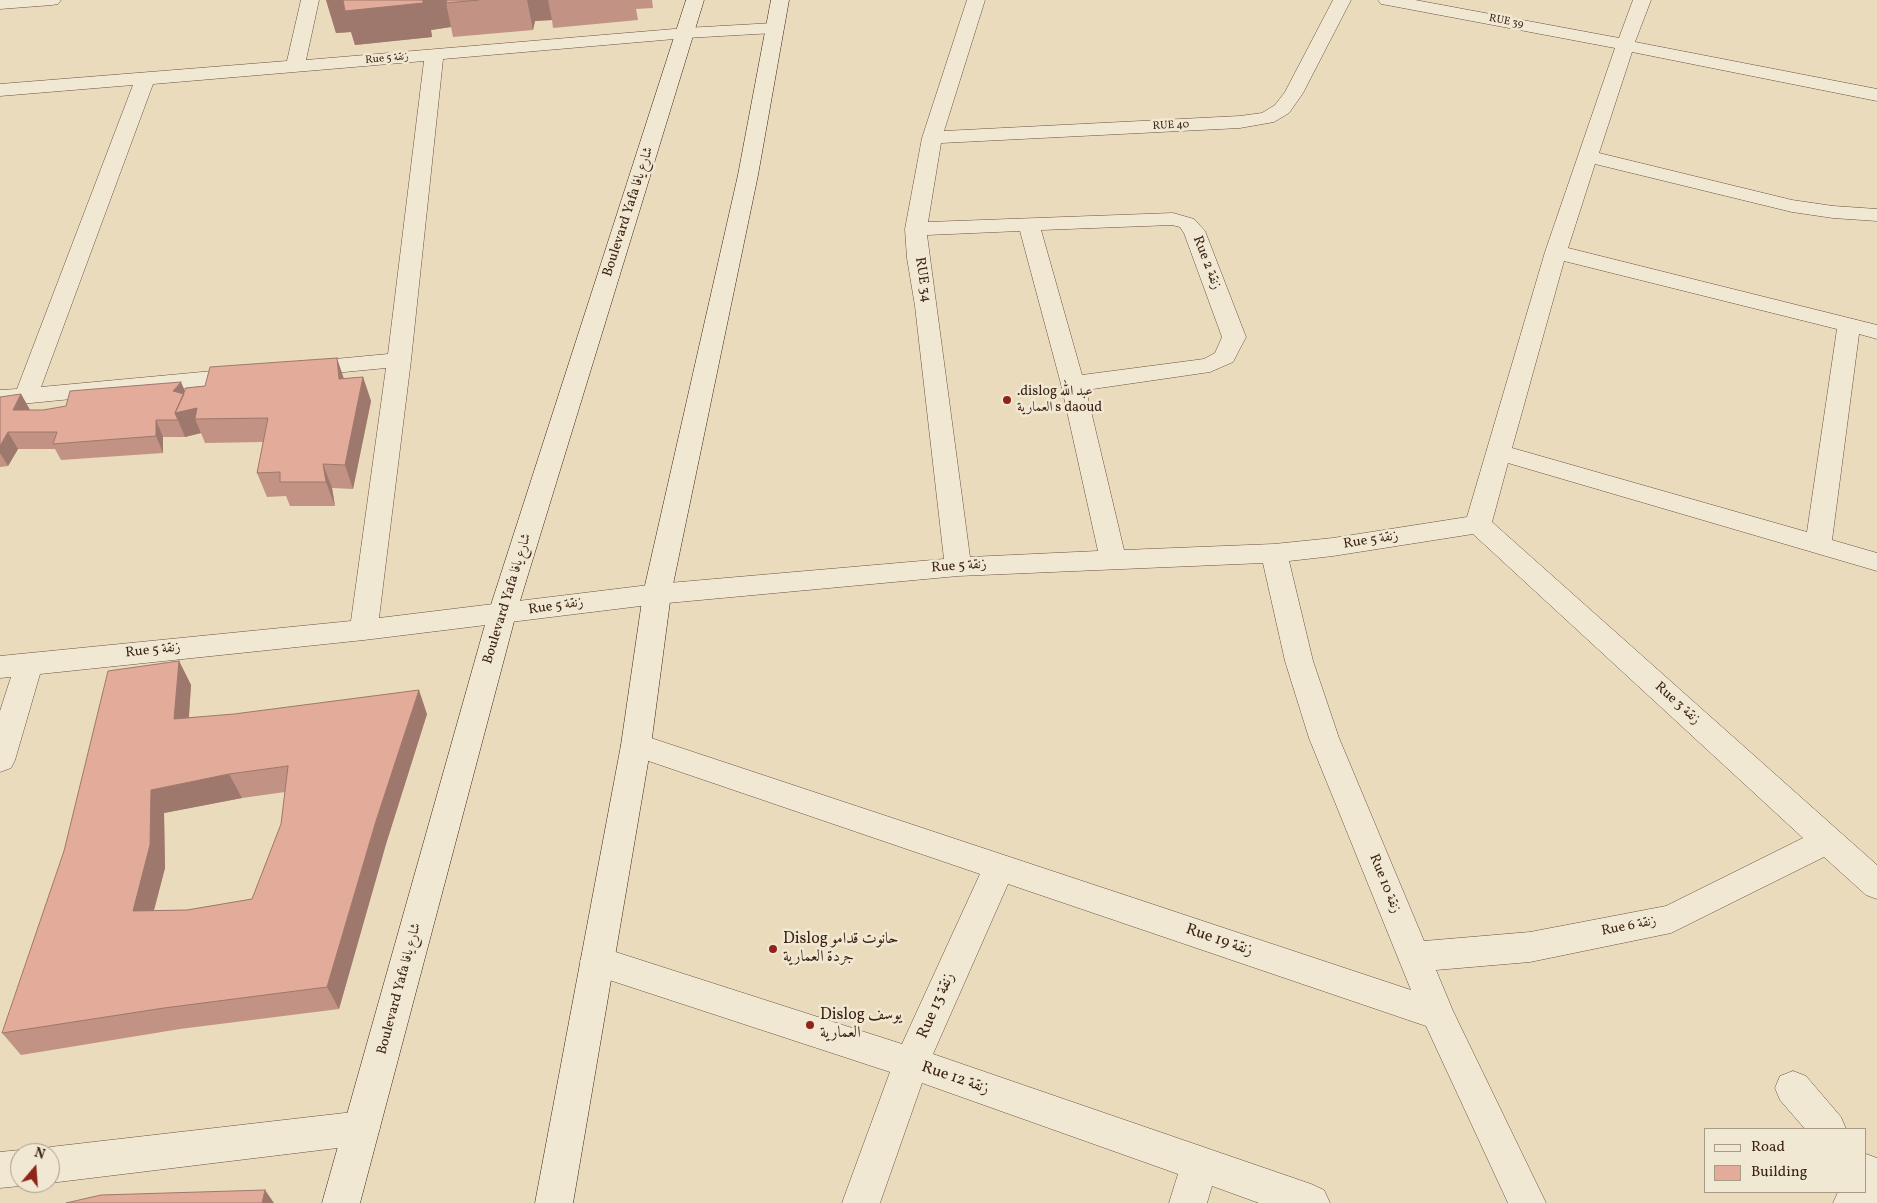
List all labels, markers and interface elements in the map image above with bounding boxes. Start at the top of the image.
street label: RUE 39 [1488,12,1524,32]
street label: Rue 5 زنقة [365,51,409,67]
street label: RUE 40 [1152,118,1190,134]
street label: Boulevard Yafa شارع يافا [600,145,658,279]
street label: Rue 2 زنقة [1188,234,1224,292]
street label: RUE 34 [910,256,934,304]
place label: .dislog عبد الله العمارية s daoud [1017,384,1102,417]
marker: .dislog عبد الله العمارية s daoud [1001,394,1013,406]
street label: Rue 5 زنقة [1342,528,1400,554]
street label: Boulevard Yafa شارع يافا [480,532,536,666]
street label: Rue 5 زنقة [931,557,987,577]
street label: Rue 5 زنقة [527,595,585,619]
street label: Rue 5 زنقة [125,640,181,662]
street label: Rue 3 زنقة [1651,679,1703,729]
street label: Rue 10 زنقة [1365,852,1403,916]
street label: Rue 6 زنقة [1600,913,1658,941]
street label: Boulevard Yafa شارع يافا [374,921,426,1057]
street label: Rue 19 زنقة [1183,921,1255,961]
place label: Dislog حانوت قدامو جردة العمارية [783,930,898,968]
marker: Dislog حانوت قدامو جردة العمارية [767,943,779,955]
street label: Rue 13 زنقة [914,970,960,1042]
place label: Dislog يوسف العمارية [820,1006,902,1044]
marker: Dislog يوسف العمارية [804,1019,816,1031]
street label: Rue 12 زنقة [919,1058,991,1100]
legend [1704,1128,1867,1193]
text: Road [1751,1137,1785,1158]
north arrow [10,1143,60,1193]
text: N [32,1144,47,1165]
text: Building [1751,1162,1807,1183]

